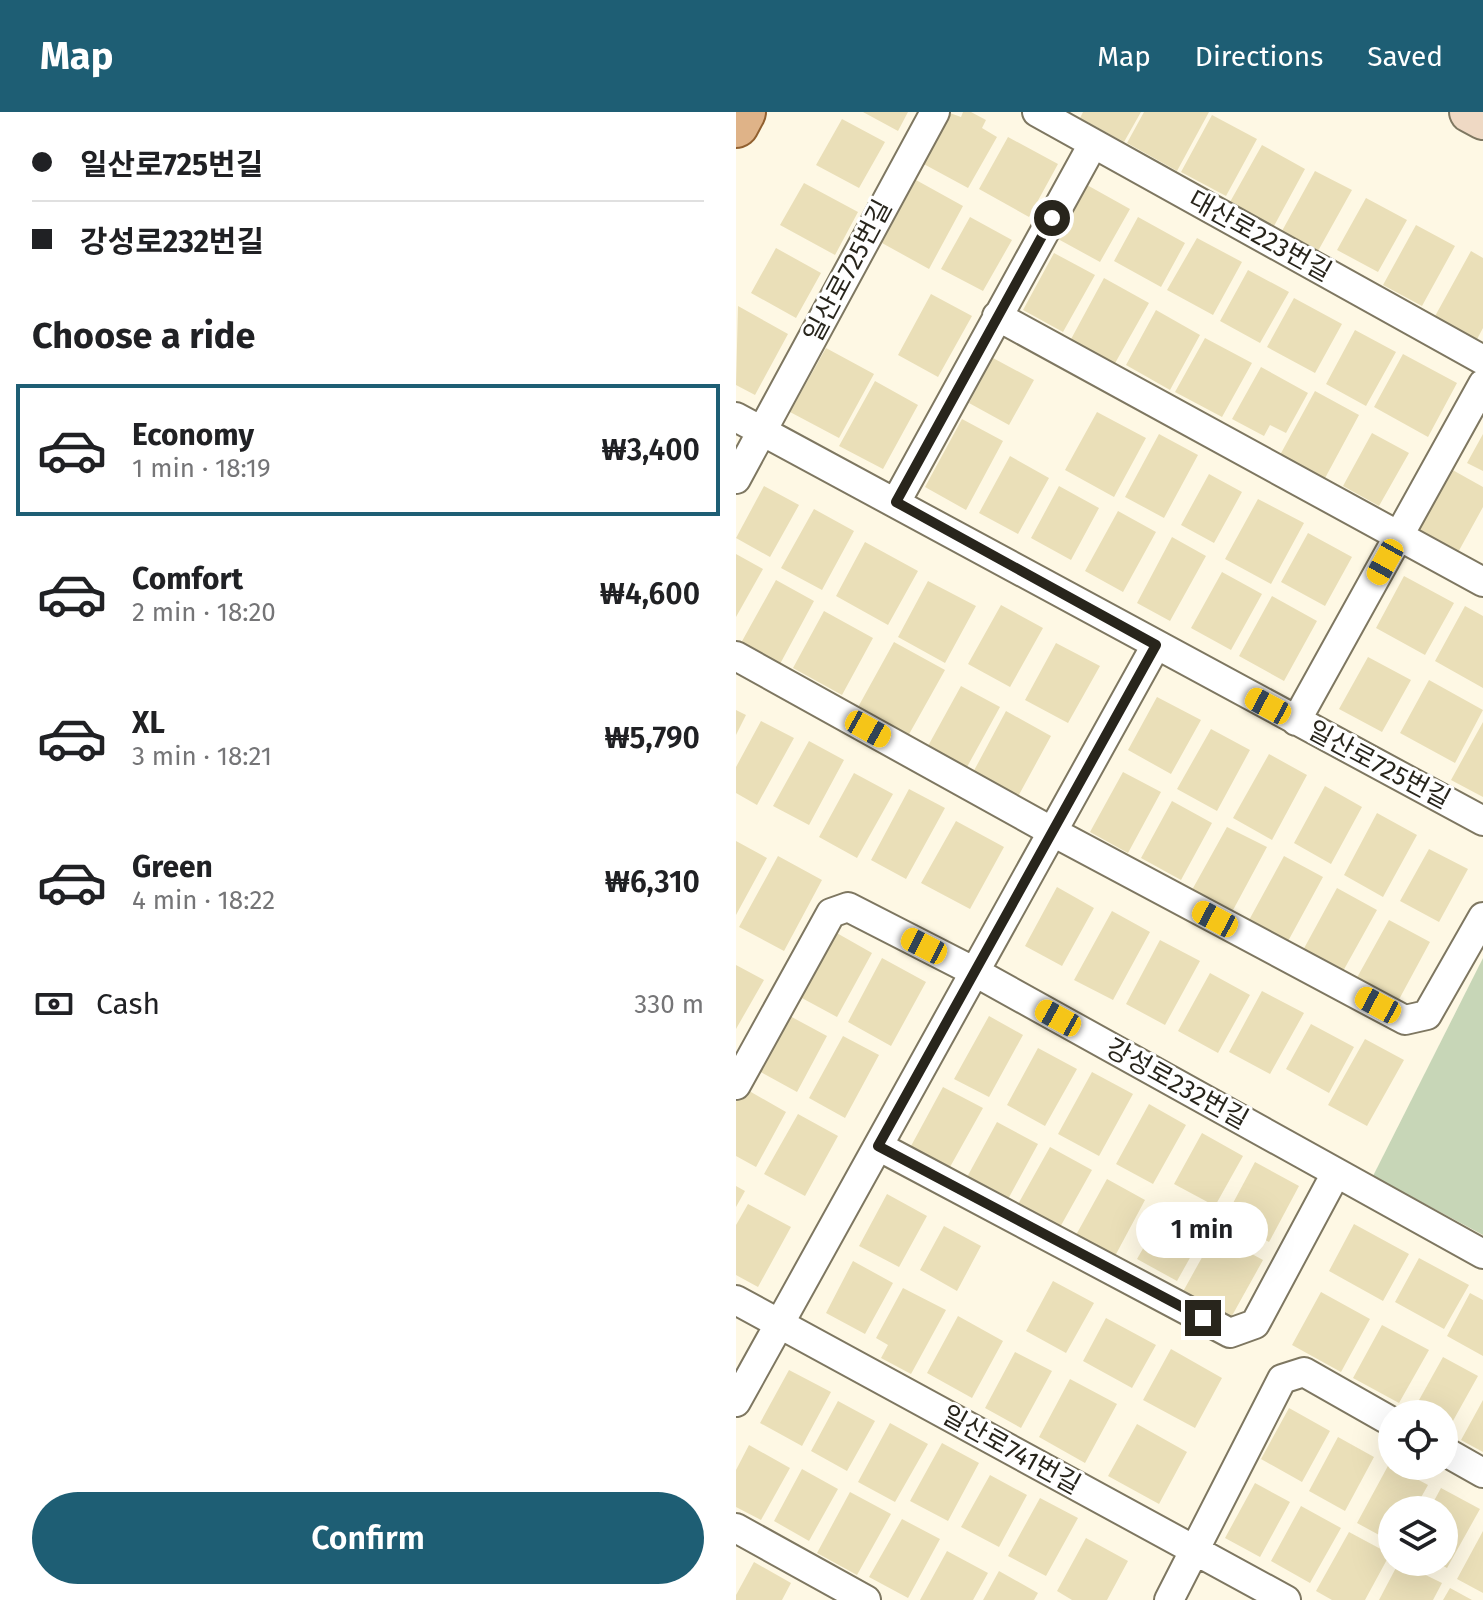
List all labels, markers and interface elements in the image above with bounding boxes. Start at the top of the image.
text: Map [40,33,113,79]
text: Map [1097,40,1151,73]
text: Directions [1195,40,1323,73]
text: Saved [1367,40,1443,73]
text: 일산로725번길 [80,147,263,183]
street label: 대산로223번길 [1183,184,1337,288]
street label: 일산로725번길 [798,195,898,347]
route start [1034,200,1070,236]
text: 강성로232번길 [80,224,264,260]
text: Choose a ride [32,314,255,358]
icon: car [36,414,108,486]
text: Economy [132,417,254,453]
text: ₩3,400 [602,432,700,468]
text: 1 min · 18:19 [132,453,271,484]
car [1363,535,1407,589]
icon: car [36,558,108,630]
text: Comfort [132,561,243,597]
text: ₩4,600 [600,576,700,612]
text: 2 min · 18:20 [132,597,276,628]
car [1241,684,1295,728]
icon: car [36,702,108,774]
text: XL [132,705,165,741]
car [841,707,895,751]
street label: 일산로725번길 [1303,715,1455,815]
text: ₩5,790 [605,720,700,756]
text: 3 min · 18:21 [132,741,272,772]
icon: car [36,846,108,918]
text: Green [132,849,213,885]
text: ₩6,310 [605,864,700,900]
text: 4 min · 18:22 [132,885,275,916]
car [1188,897,1242,941]
car [897,924,951,968]
icon: cash [32,982,76,1026]
car [1351,983,1405,1027]
text: Cash [96,986,160,1022]
text: 330 m [634,989,704,1020]
car [1031,996,1085,1040]
street label: 강성로232번길 [1100,1032,1254,1136]
callout: 1 min [1137,1202,1269,1258]
text: 1 min [1171,1214,1233,1245]
route end [1185,1300,1221,1336]
street label: 일산로741번길 [936,1399,1086,1501]
map controls [1378,1400,1458,1576]
button: locate [1378,1400,1458,1480]
button: Confirm [32,1492,704,1584]
button: layers [1378,1496,1458,1576]

